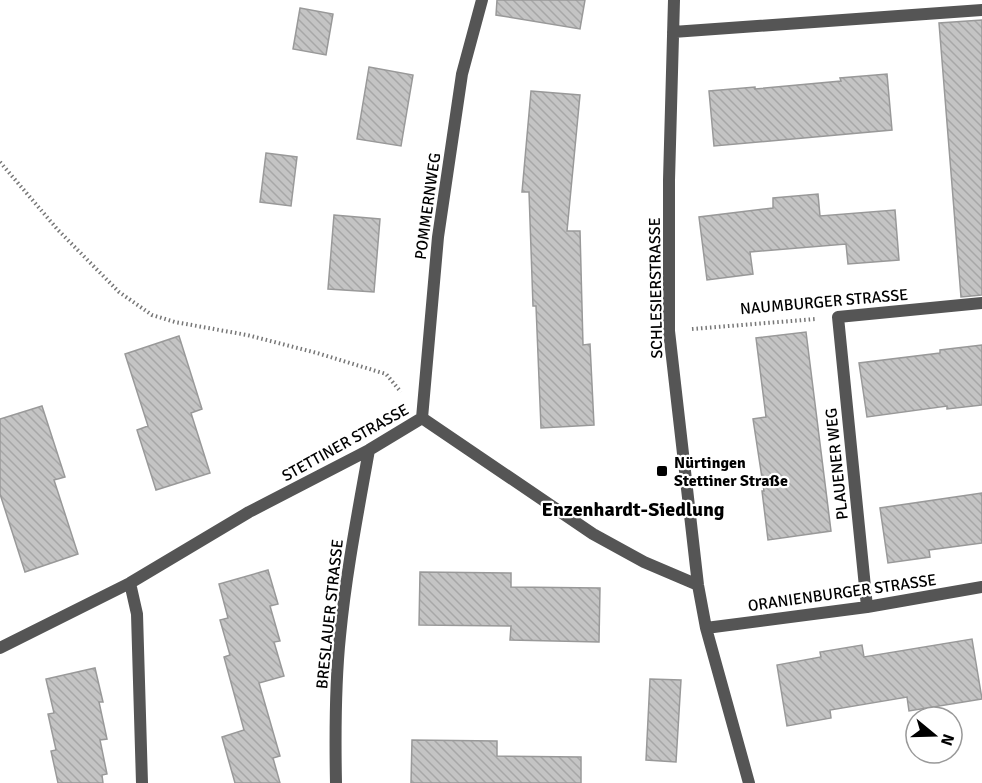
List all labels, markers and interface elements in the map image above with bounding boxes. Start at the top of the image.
street label: POMMERNWEG [411,151,445,261]
street label: SCHLESIERSTRASSE [645,217,667,359]
street label: NAUMBURGER STRASSE [739,285,909,319]
street label: STETTINER STRASSE [279,400,412,486]
street label: PLAUENER WEG [821,407,853,521]
place label: Nürtingen Stettiner Straße [674,453,788,491]
marker: Nürtingen Stettiner Straße [655,464,669,478]
district label: Enzenhardt-Siedlung [541,497,725,522]
street label: BRESLAUER STRASSE [312,538,348,690]
street label: ORANIENBURGER STRASSE [747,570,938,616]
north arrow [904,705,964,765]
text: N [936,731,959,748]

